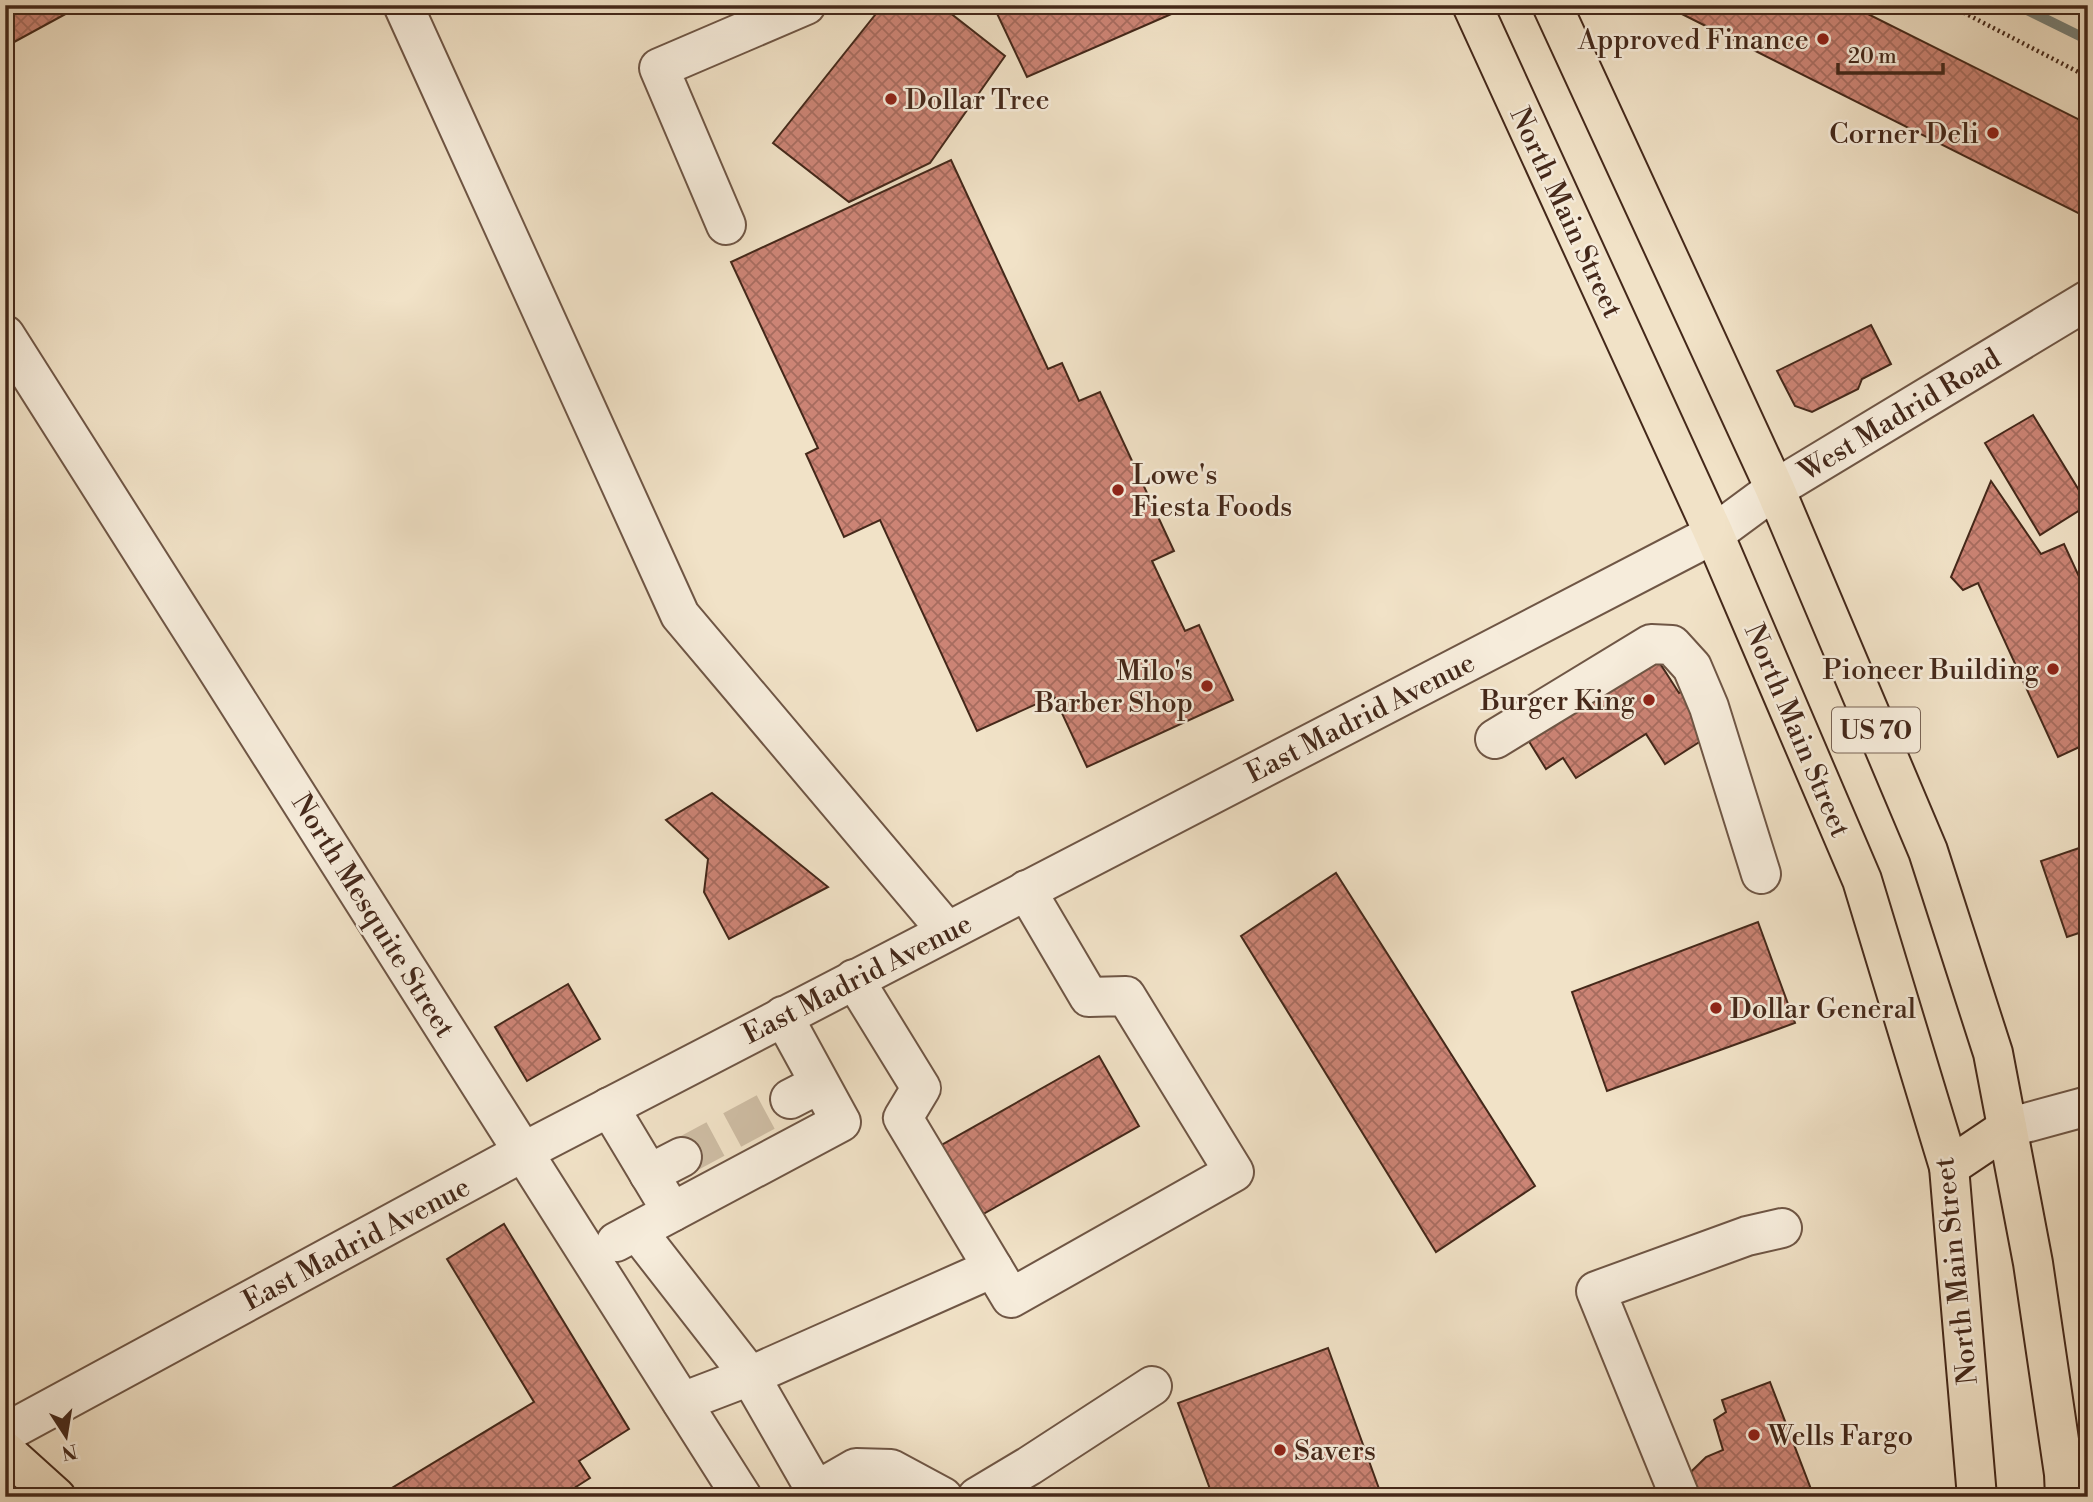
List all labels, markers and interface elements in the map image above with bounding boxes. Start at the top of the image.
place label: Approved Finance [1577,23,1809,58]
marker: Approved Finance [1815,31,1831,47]
scale bar [1838,32,1942,76]
text: 20 m [1848,44,1897,70]
place label: Dollar Tree [905,83,1050,118]
marker: Dollar Tree [883,91,899,107]
street label: North Main Street [1501,102,1630,324]
place label: Corner Deli [1829,117,1979,152]
marker: Corner Deli [1985,125,2001,141]
street label: West Madrid Road [1792,341,2007,490]
place label: Lowe's Fiesta Foods [1132,458,1292,525]
marker: Lowe's Fiesta Foods [1110,482,1126,498]
street label: North Main Street [1736,619,1857,843]
street label: East Madrid Avenue [1240,645,1481,791]
place label: Pioneer Building [1823,653,2039,688]
place label: Milo's Barber Shop [1034,654,1193,721]
marker: Pioneer Building [2045,661,2061,677]
marker: Milo's Barber Shop [1199,678,1215,694]
place label: Burger King [1479,684,1635,719]
marker: Burger King [1641,692,1657,708]
road number: US 70 [1832,708,1920,752]
street label: North Mesquite Street [283,787,462,1044]
street label: East Madrid Avenue [737,906,978,1052]
place label: Dollar General [1730,992,1916,1027]
marker: Dollar General [1708,1000,1724,1016]
street label: North Main Street [1927,1155,1986,1386]
street label: East Madrid Avenue [237,1170,476,1319]
north arrow [32,1400,102,1470]
place label: Wells Fargo [1767,1419,1913,1454]
marker: Wells Fargo [1746,1427,1762,1443]
place label: Savers [1294,1434,1376,1469]
text: N [59,1438,79,1465]
marker: Savers [1272,1442,1288,1458]

